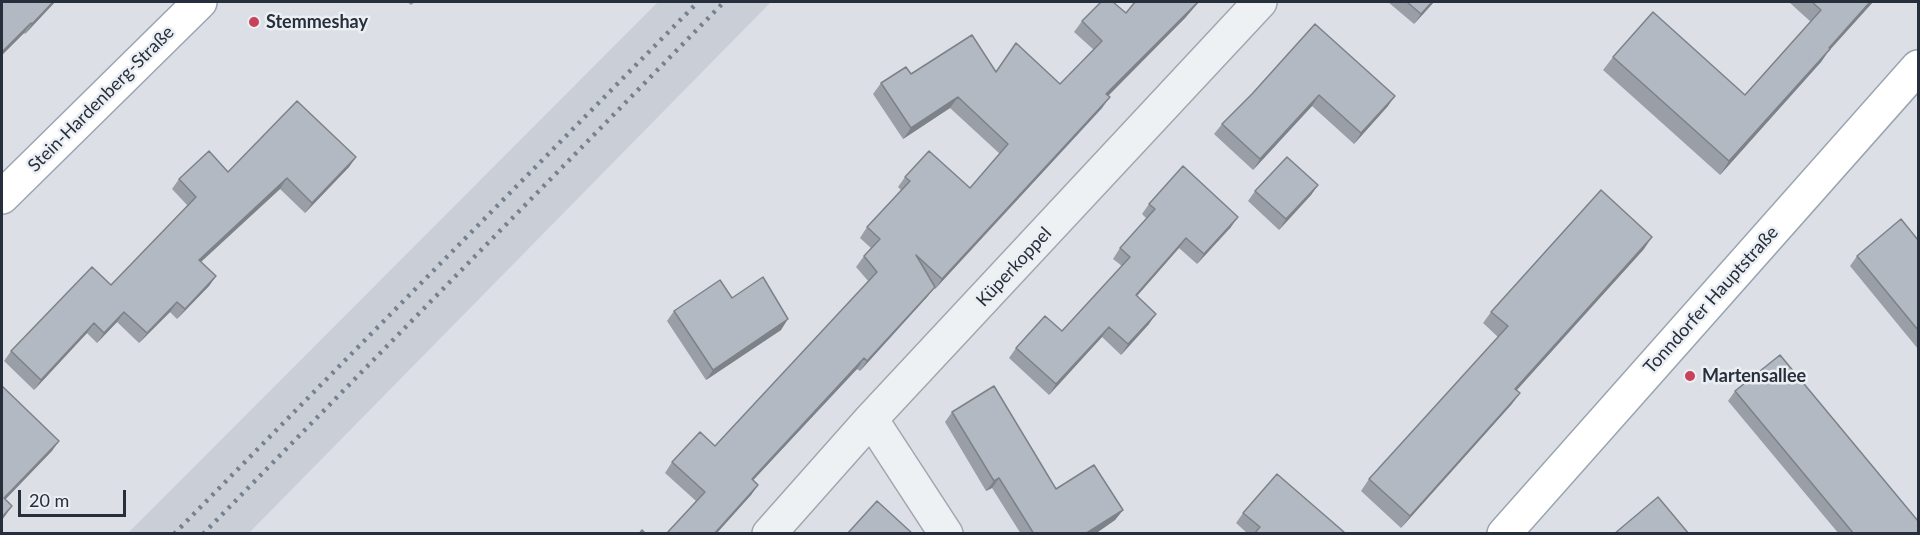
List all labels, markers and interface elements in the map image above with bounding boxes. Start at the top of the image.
place label: Stemmeshay [266,11,368,33]
marker: Stemmeshay [247,15,261,29]
street label: Stein-Hardenberg-Straße [23,21,179,177]
street label: Tonndorfer Hauptstraße [1639,222,1783,378]
street label: Küperkoppel [972,223,1056,311]
place label: Martensallee [1702,365,1806,387]
marker: Martensallee [1683,369,1697,383]
scale bar [21,478,129,516]
text: 20 m [29,489,69,511]

